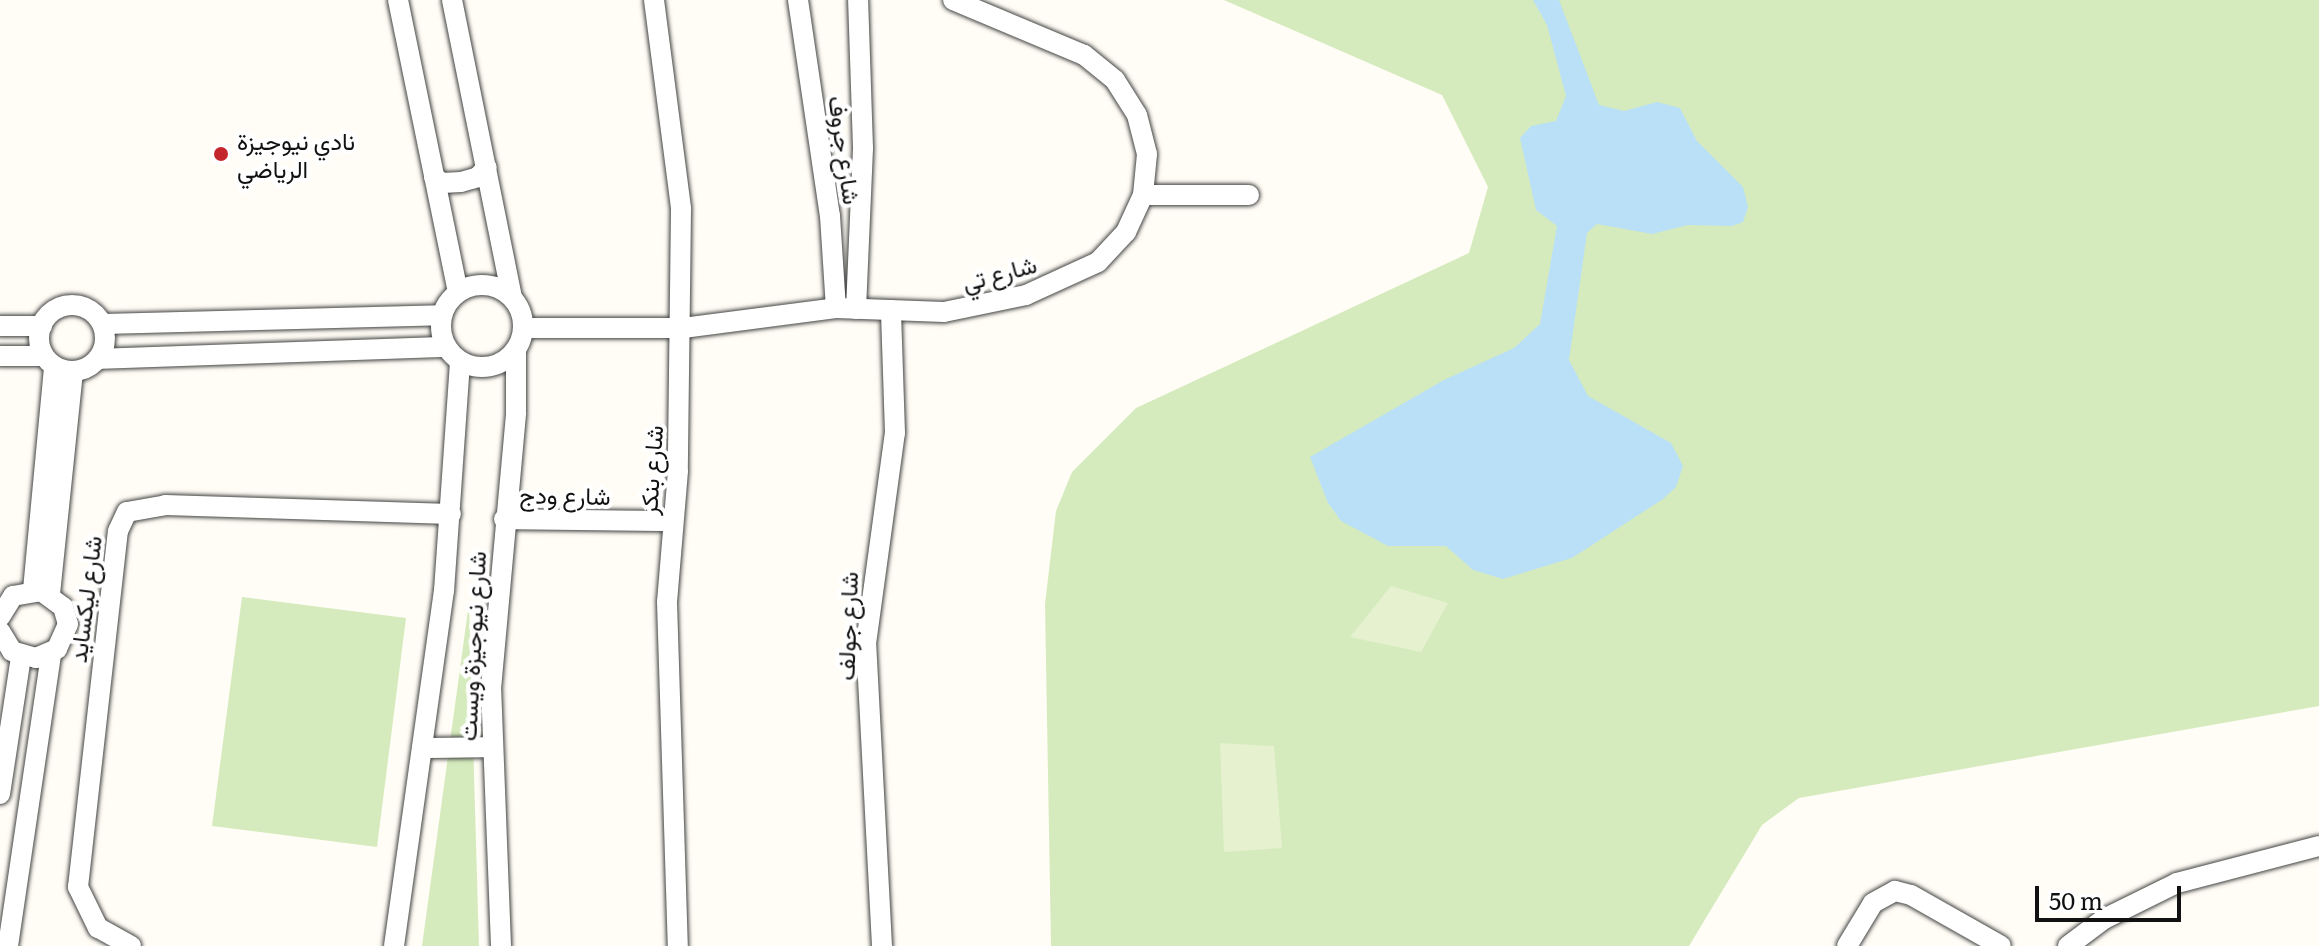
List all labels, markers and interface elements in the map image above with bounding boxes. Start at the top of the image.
street label: شارع جروف [824,94,868,206]
place label: نادي نيوجيزة الرياضي [237,126,355,182]
marker: نادي نيوجيزة الرياضي [212,145,230,163]
street label: شارع تي [959,248,1039,296]
street label: شارع بنكر [633,424,667,516]
street label: شارع ودج [519,479,611,509]
street label: شارع ليكسايد [62,534,106,664]
street label: شارع نيوجيزة ويست [452,550,490,742]
street label: شارع جولف [830,571,862,681]
scale bar [2039,870,2185,920]
text: 50 m [2049,882,2103,917]

